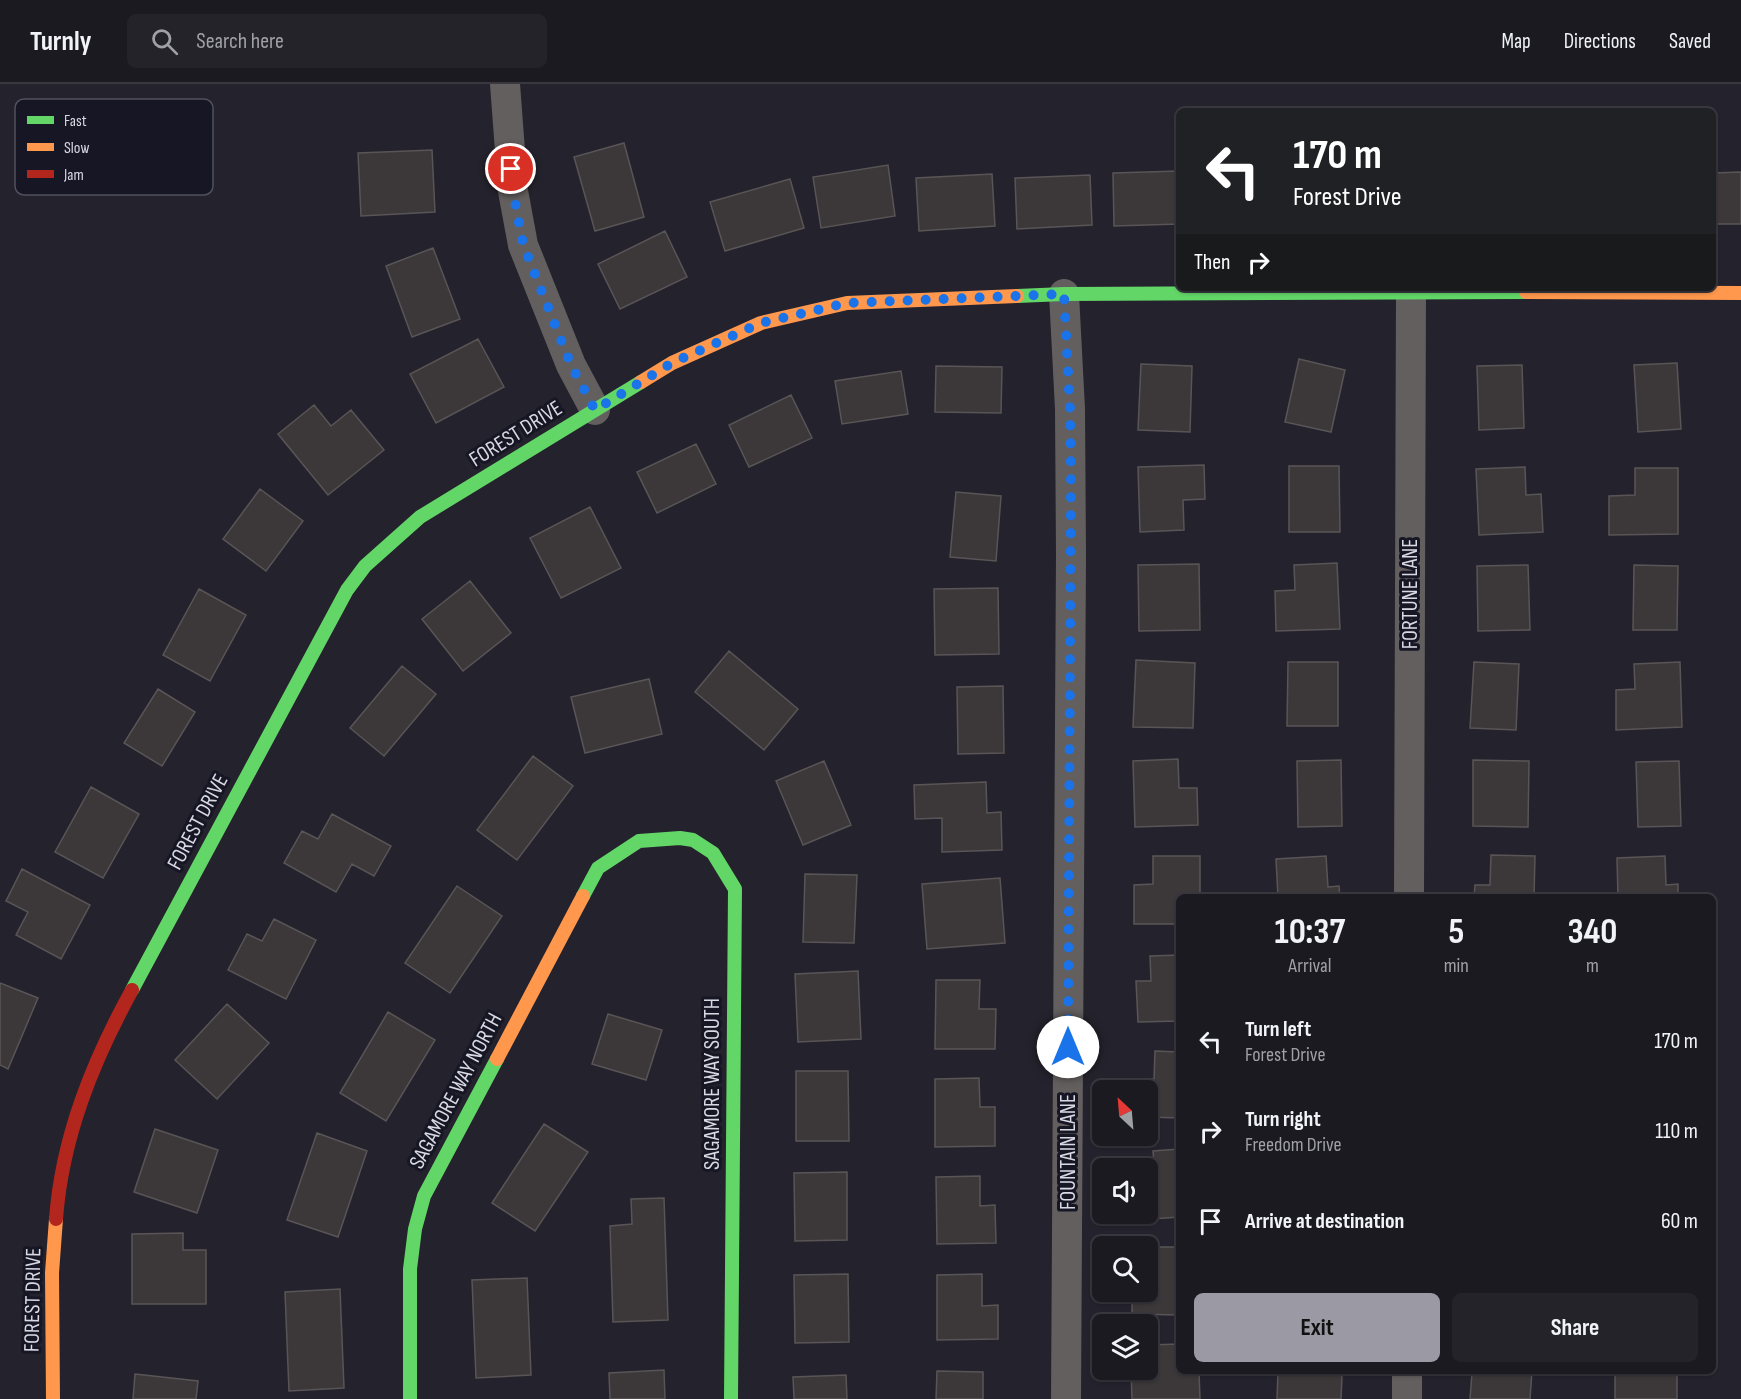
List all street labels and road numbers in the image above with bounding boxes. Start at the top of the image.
street label: FOREST DRIVE [465,395,567,473]
street label: FORTUNE LANE [1397,539,1424,649]
street label: FOREST DRIVE [162,770,234,874]
street label: SAGAMORE WAY SOUTH [699,998,726,1170]
street label: SAGAMORE WAY NORTH [404,1008,508,1174]
street label: FOUNTAIN LANE [1055,1094,1082,1210]
street label: FOREST DRIVE [19,1248,47,1352]

